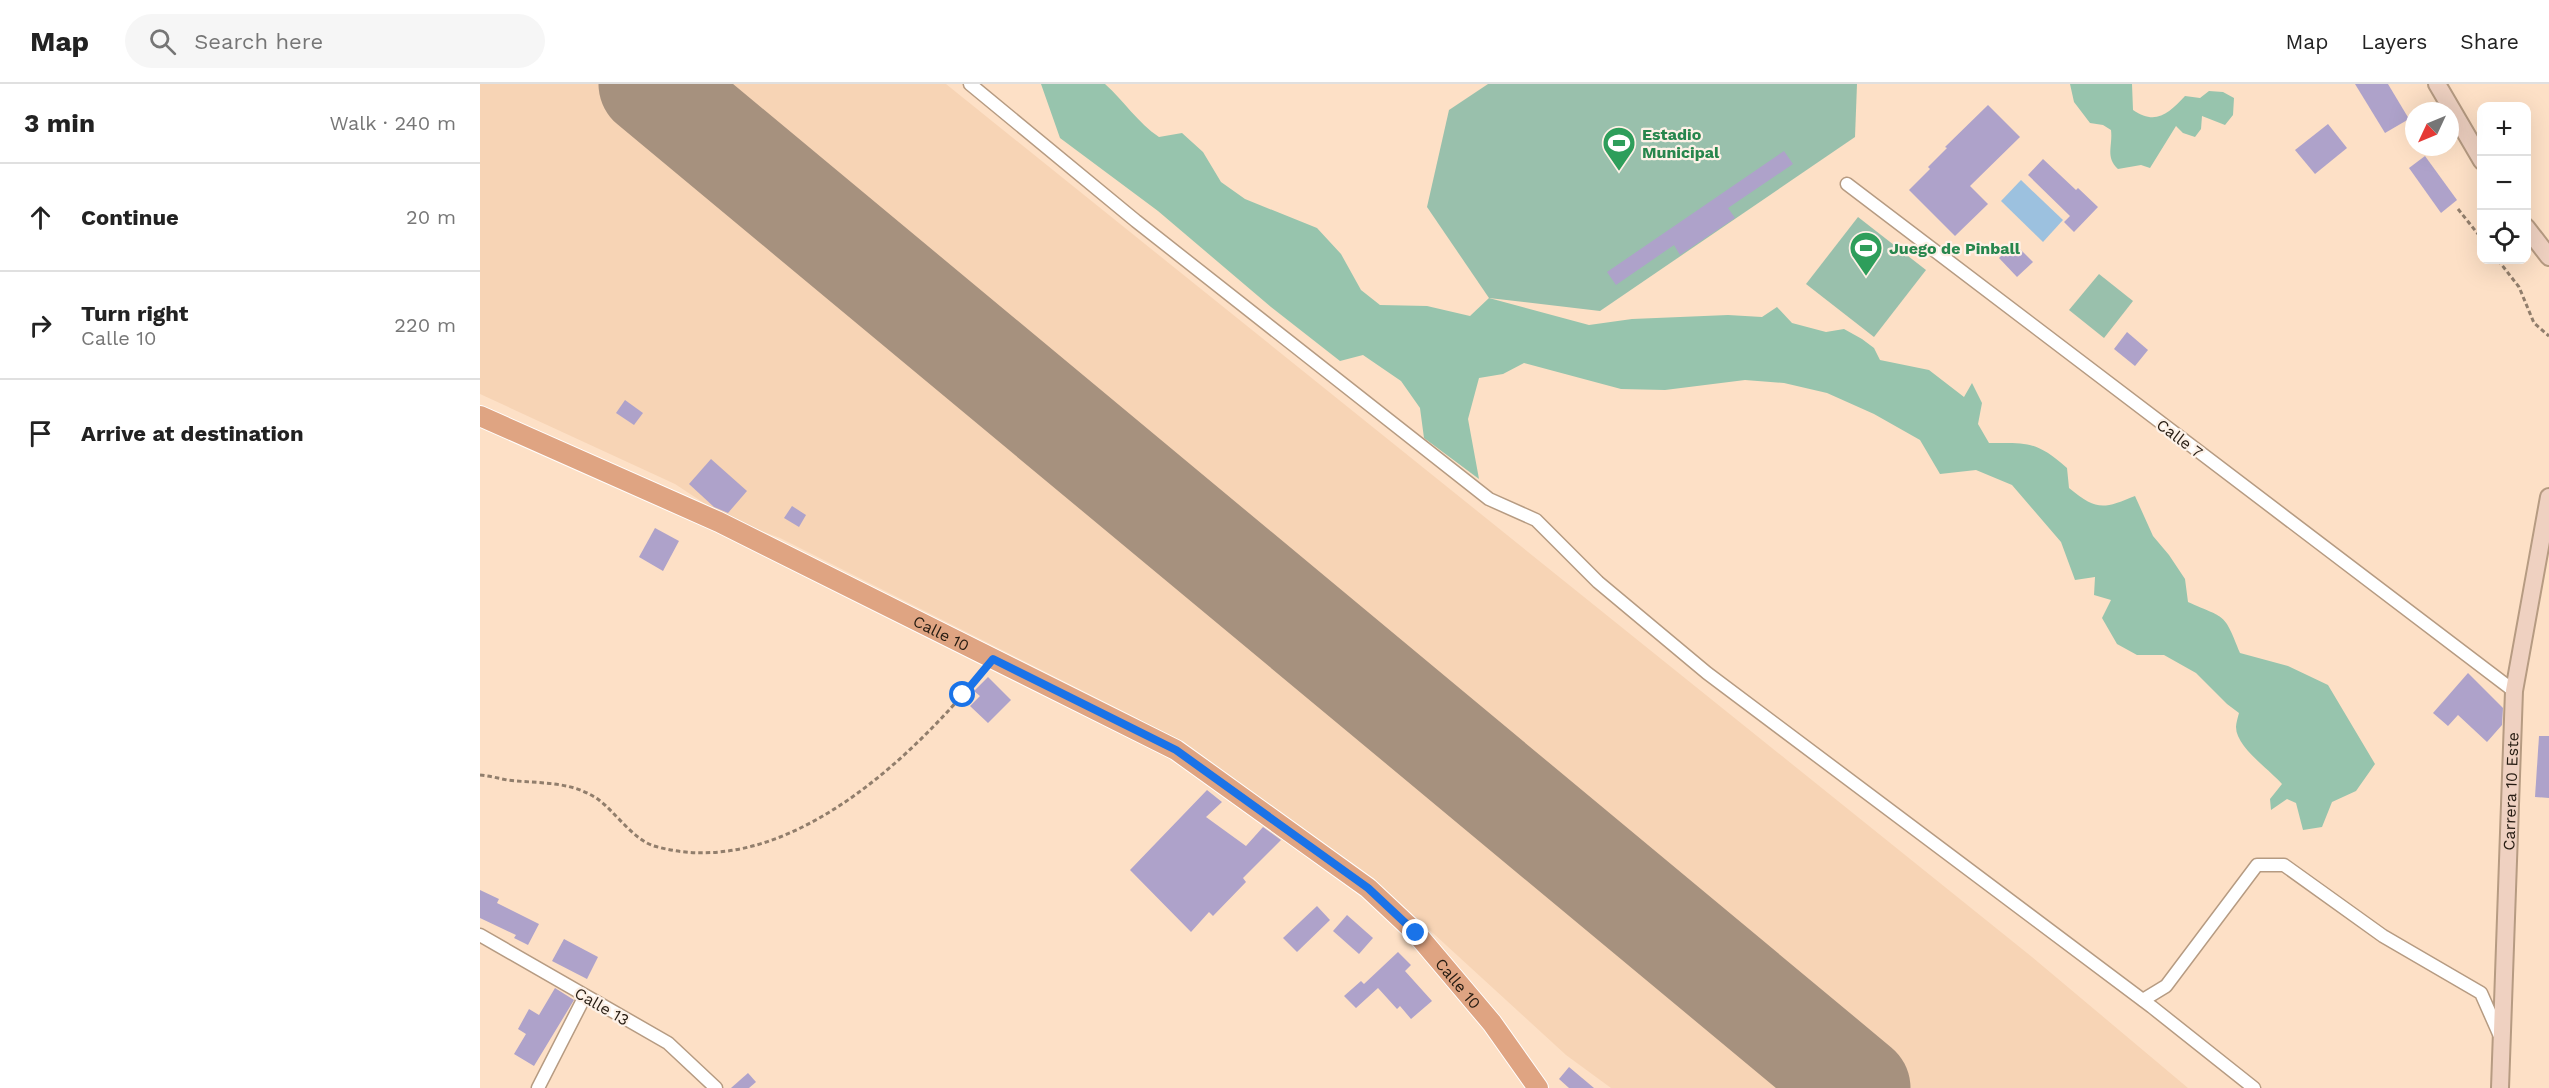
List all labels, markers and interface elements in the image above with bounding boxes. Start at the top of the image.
search box [125,14,545,68]
text: Map [30,25,89,58]
icon: search [146,25,179,58]
text: Search here [194,29,323,54]
text: Map [2285,29,2328,54]
text: Layers [2361,29,2427,54]
text: Share [2460,29,2519,54]
north arrow [2405,102,2459,156]
map controls [2477,102,2531,264]
button: + [2477,102,2531,156]
text: 3 min [24,108,95,138]
text: Walk · 240 m [329,111,456,135]
sports icon: Estadio Municipal [1601,125,1637,172]
place label: Estadio Municipal [1642,125,1720,162]
button: − [2477,156,2531,210]
icon: ahead [24,201,57,234]
text: Continue [81,205,179,230]
text: 20 m [406,205,456,229]
button: locate [2477,210,2531,264]
sports icon: Juego de Pinball [1848,230,1884,277]
place label: Juego de Pinball [1889,239,2021,258]
text: Turn right [81,301,188,326]
icon: right [24,309,57,342]
text: 220 m [394,313,456,337]
text: Calle 10 [81,326,156,350]
street label: Calle 7 [2153,415,2207,462]
icon: arrive [24,417,57,450]
text: Arrive at destination [81,421,304,446]
street label: Calle 10 [910,611,972,655]
route start [949,681,975,707]
street label: Carrera 10 Este [2499,732,2523,851]
route end [1402,919,1428,945]
street label: Calle 10 [1431,954,1485,1013]
street label: Calle 13 [571,983,632,1030]

